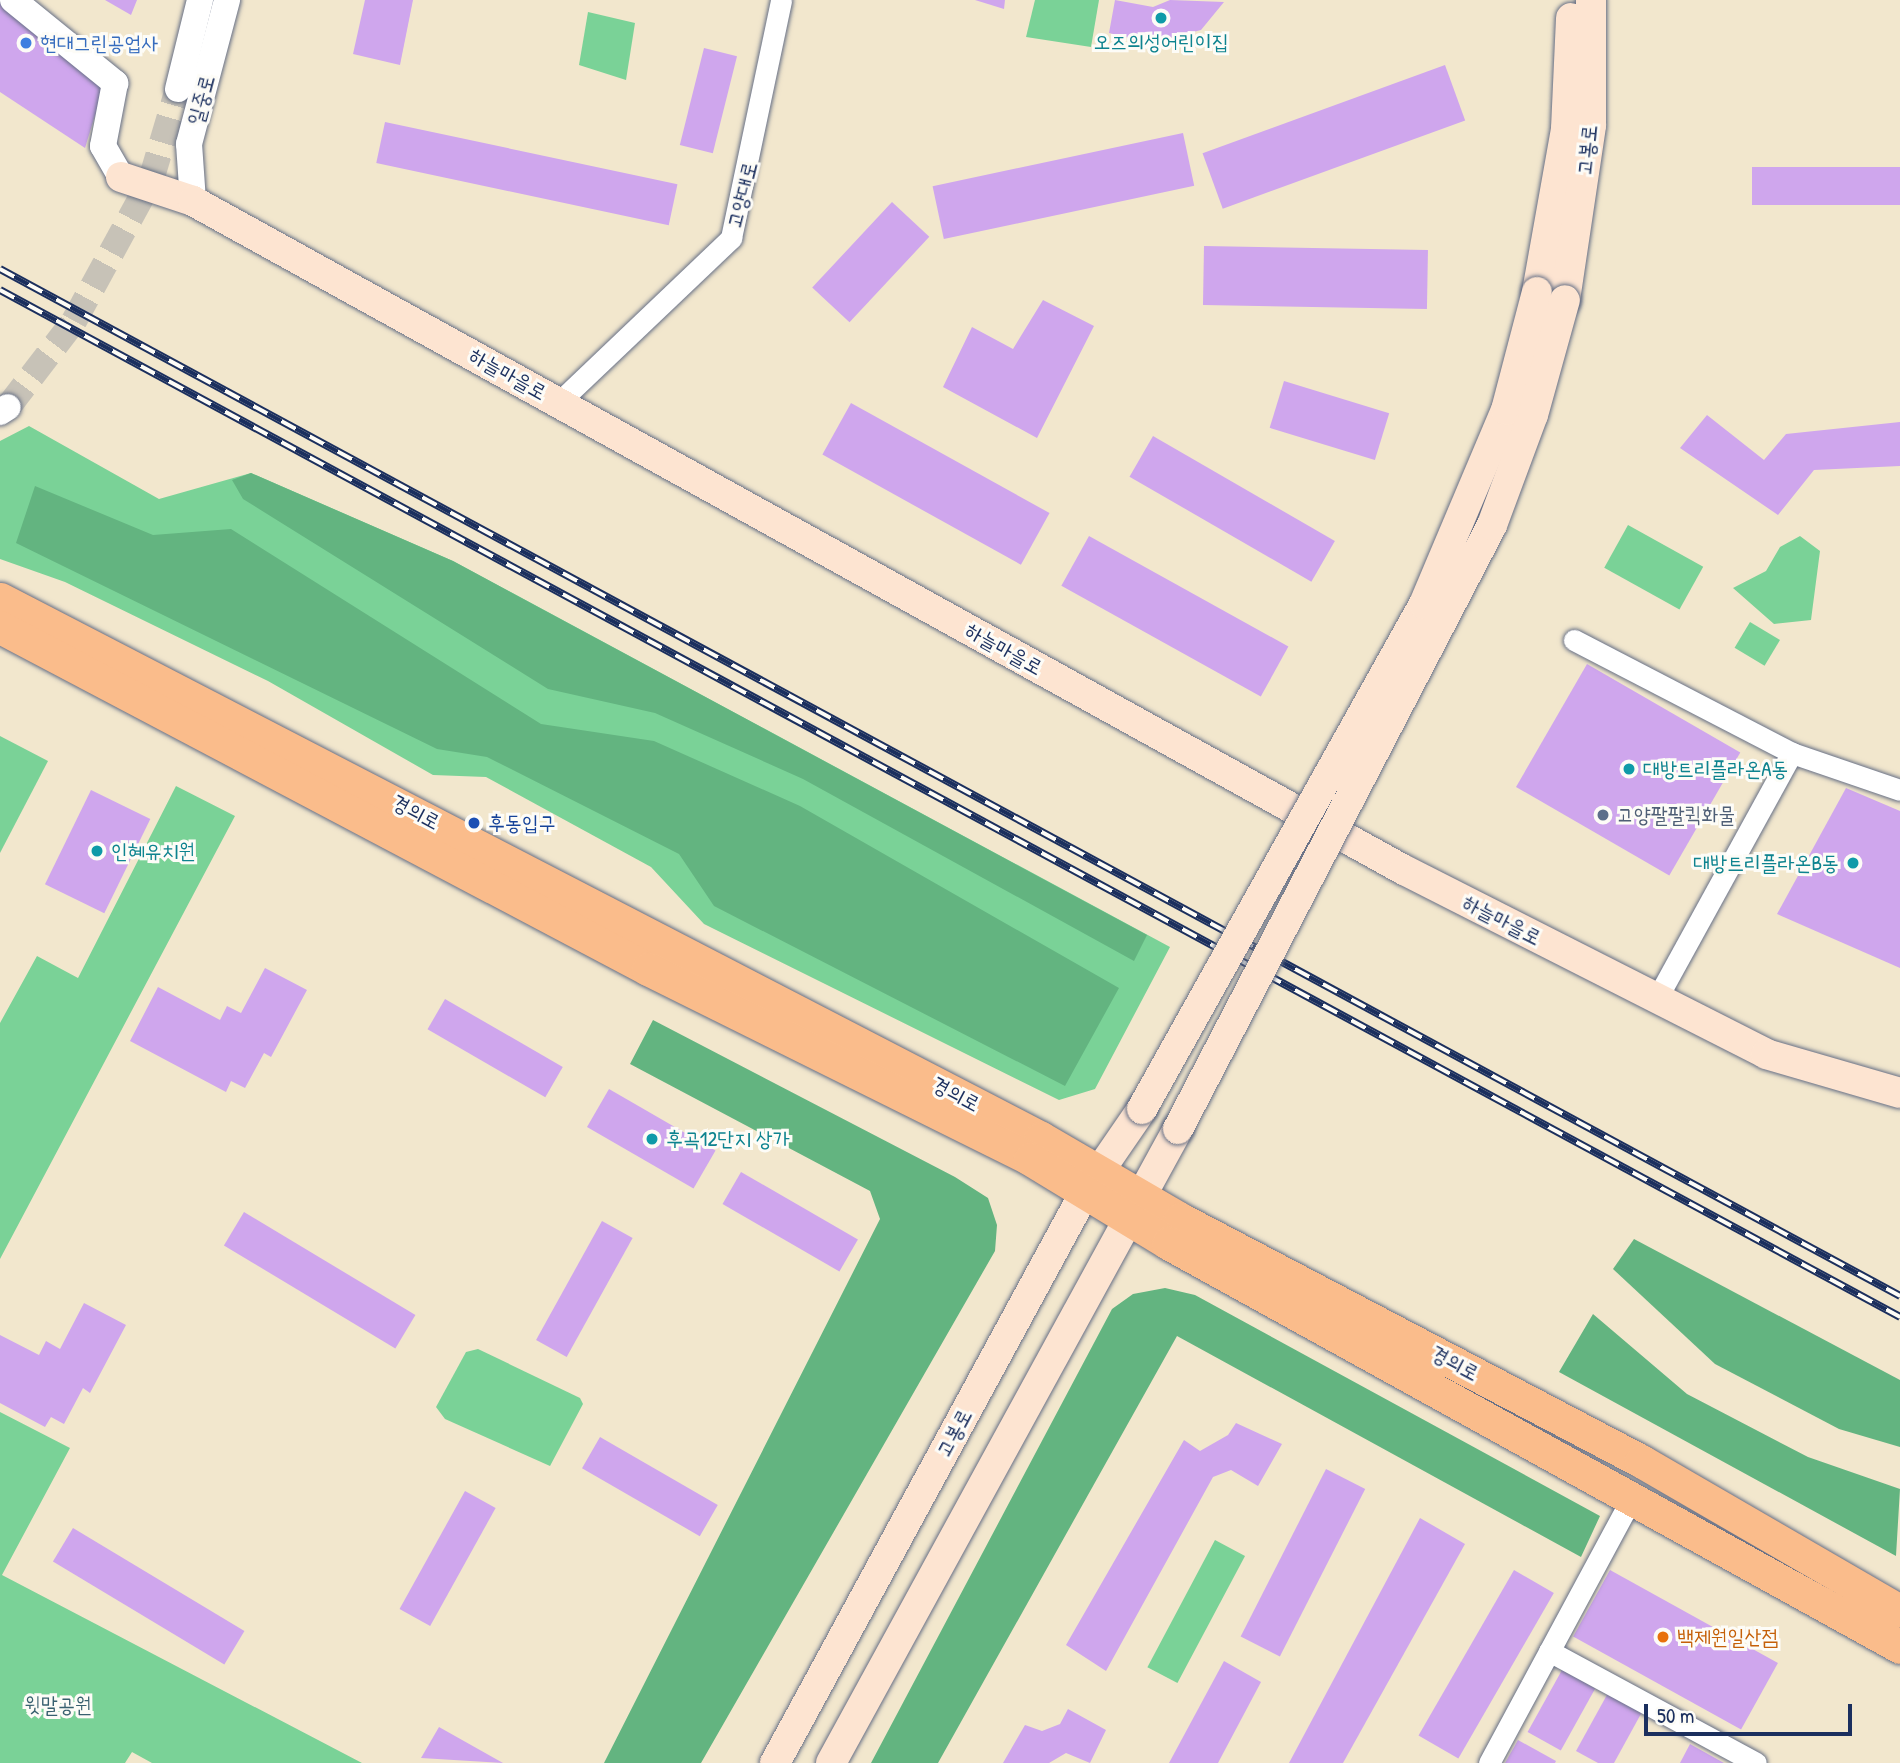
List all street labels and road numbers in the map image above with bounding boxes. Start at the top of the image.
street label: 일중로 [182,72,220,128]
street label: 고봉로 [1572,123,1602,177]
street label: 고양대로 [722,159,762,231]
street label: 하늘마을로 [465,342,551,406]
street label: 하늘마을로 [961,617,1047,681]
street label: 경의로 [388,789,444,835]
street label: 하늘마을로 [1459,890,1545,950]
street label: 경의로 [928,1071,984,1117]
street label: 경의로 [1427,1340,1483,1386]
street label: 고봉로 [931,1405,977,1461]

